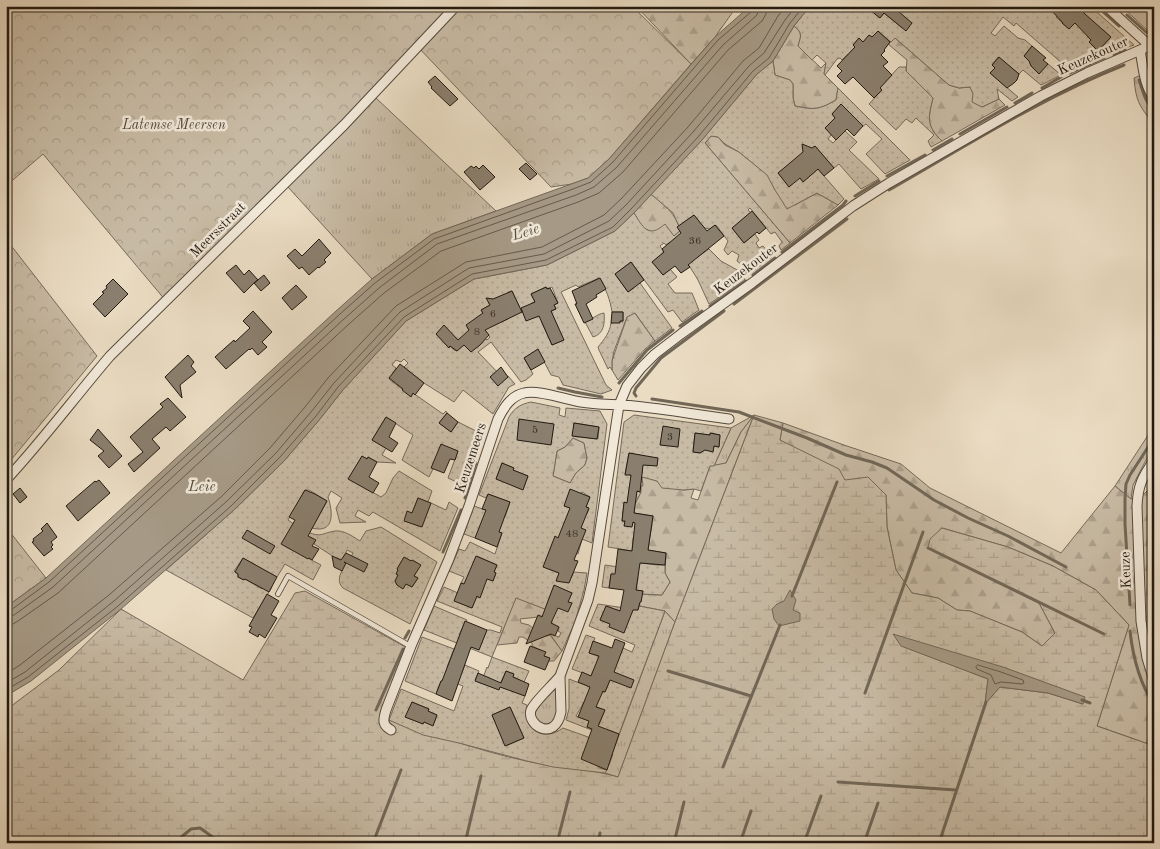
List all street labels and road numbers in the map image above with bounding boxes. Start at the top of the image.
street label: Keuzekouter [1055,34,1131,78]
street label: Meersstraat [188,200,248,260]
street label: Keuzekouter [711,240,781,297]
street label: Keuzemeers [453,421,489,495]
street label: Keuze [1118,551,1134,589]

